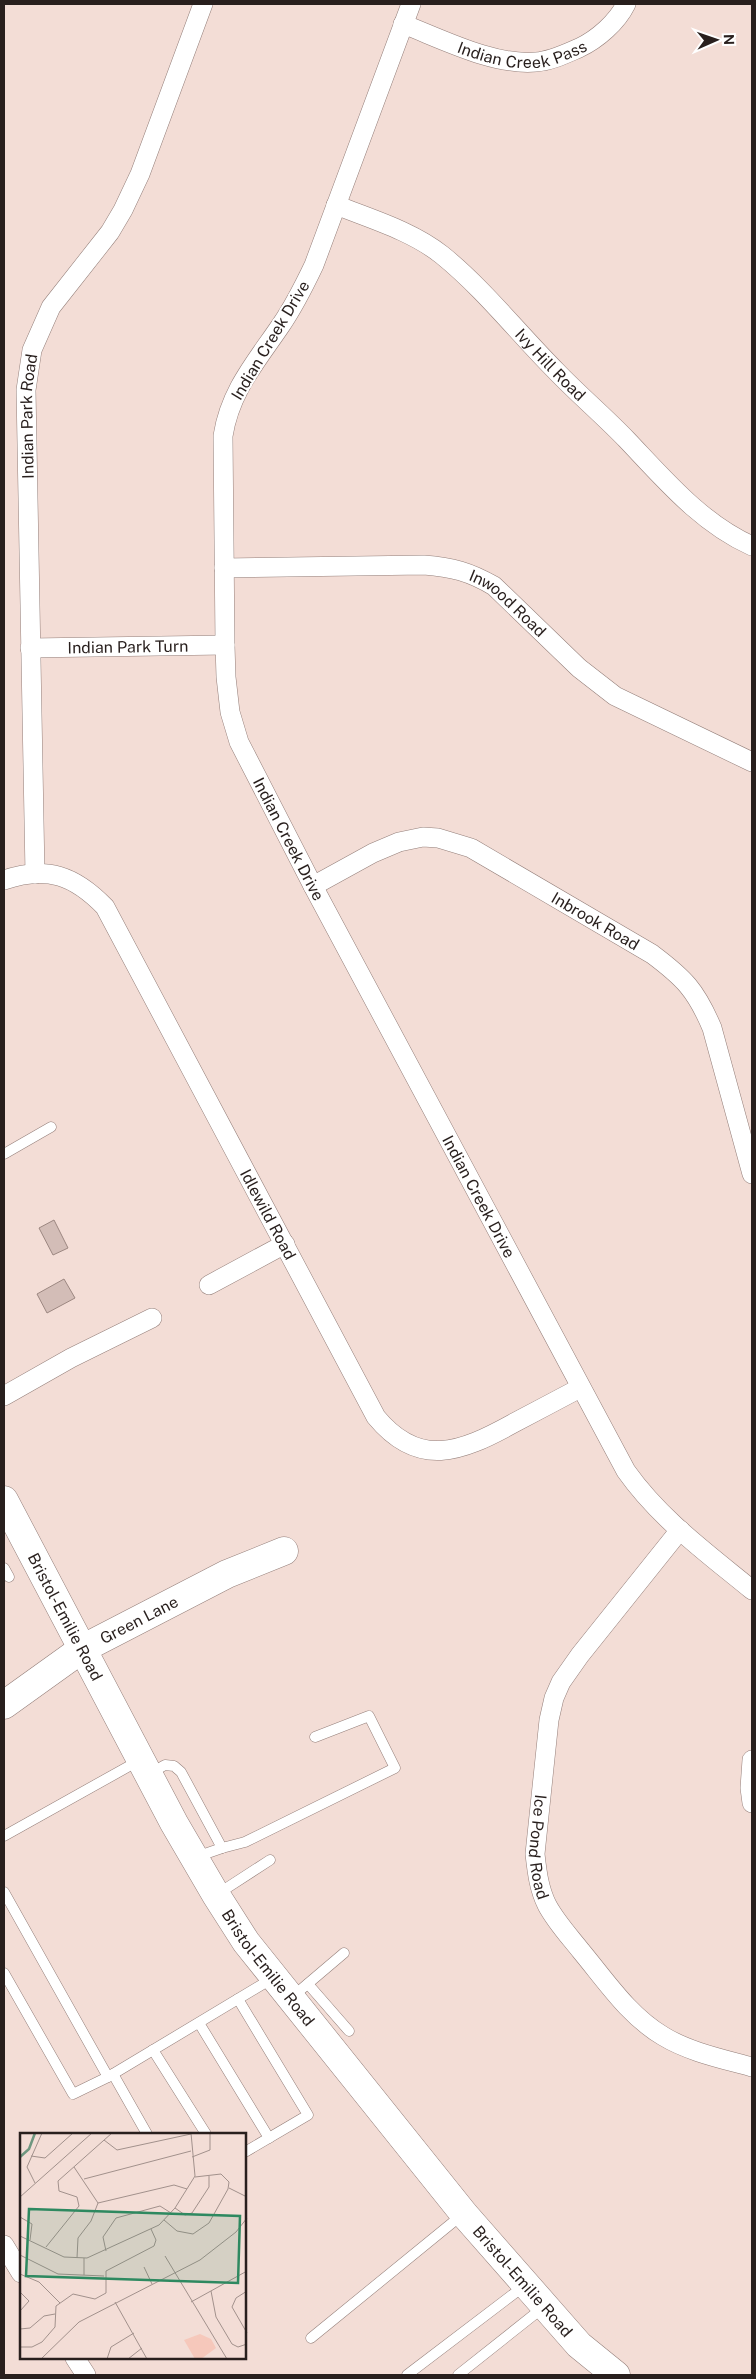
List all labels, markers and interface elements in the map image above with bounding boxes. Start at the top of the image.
north arrow [691,15,741,65]
text: N [721,34,737,45]
street label: Indian Creek Pass [455,37,590,72]
street label: Indian Creek Drive [227,277,314,403]
street label: Ivy Hill Road [511,325,589,405]
street label: Indian Park Road [17,352,41,479]
street label: Inwood Road [466,566,550,641]
street label: Indian Park Turn [67,637,189,657]
street label: Indian Creek Drive [249,774,328,904]
street label: Inbrook Road [548,888,642,954]
street label: Indian Creek Drive [438,1132,519,1261]
street label: Idlewild Road [236,1166,300,1263]
street label: Bristol-Emilie Road [24,1550,106,1684]
street label: Green Lane [97,1592,181,1648]
street label: Ice Pond Road [525,1794,553,1902]
street label: Bristol-Emilie Road [218,1906,319,2030]
inset map [20,2133,246,2359]
street label: Bristol-Emilie Road [469,2222,576,2341]

